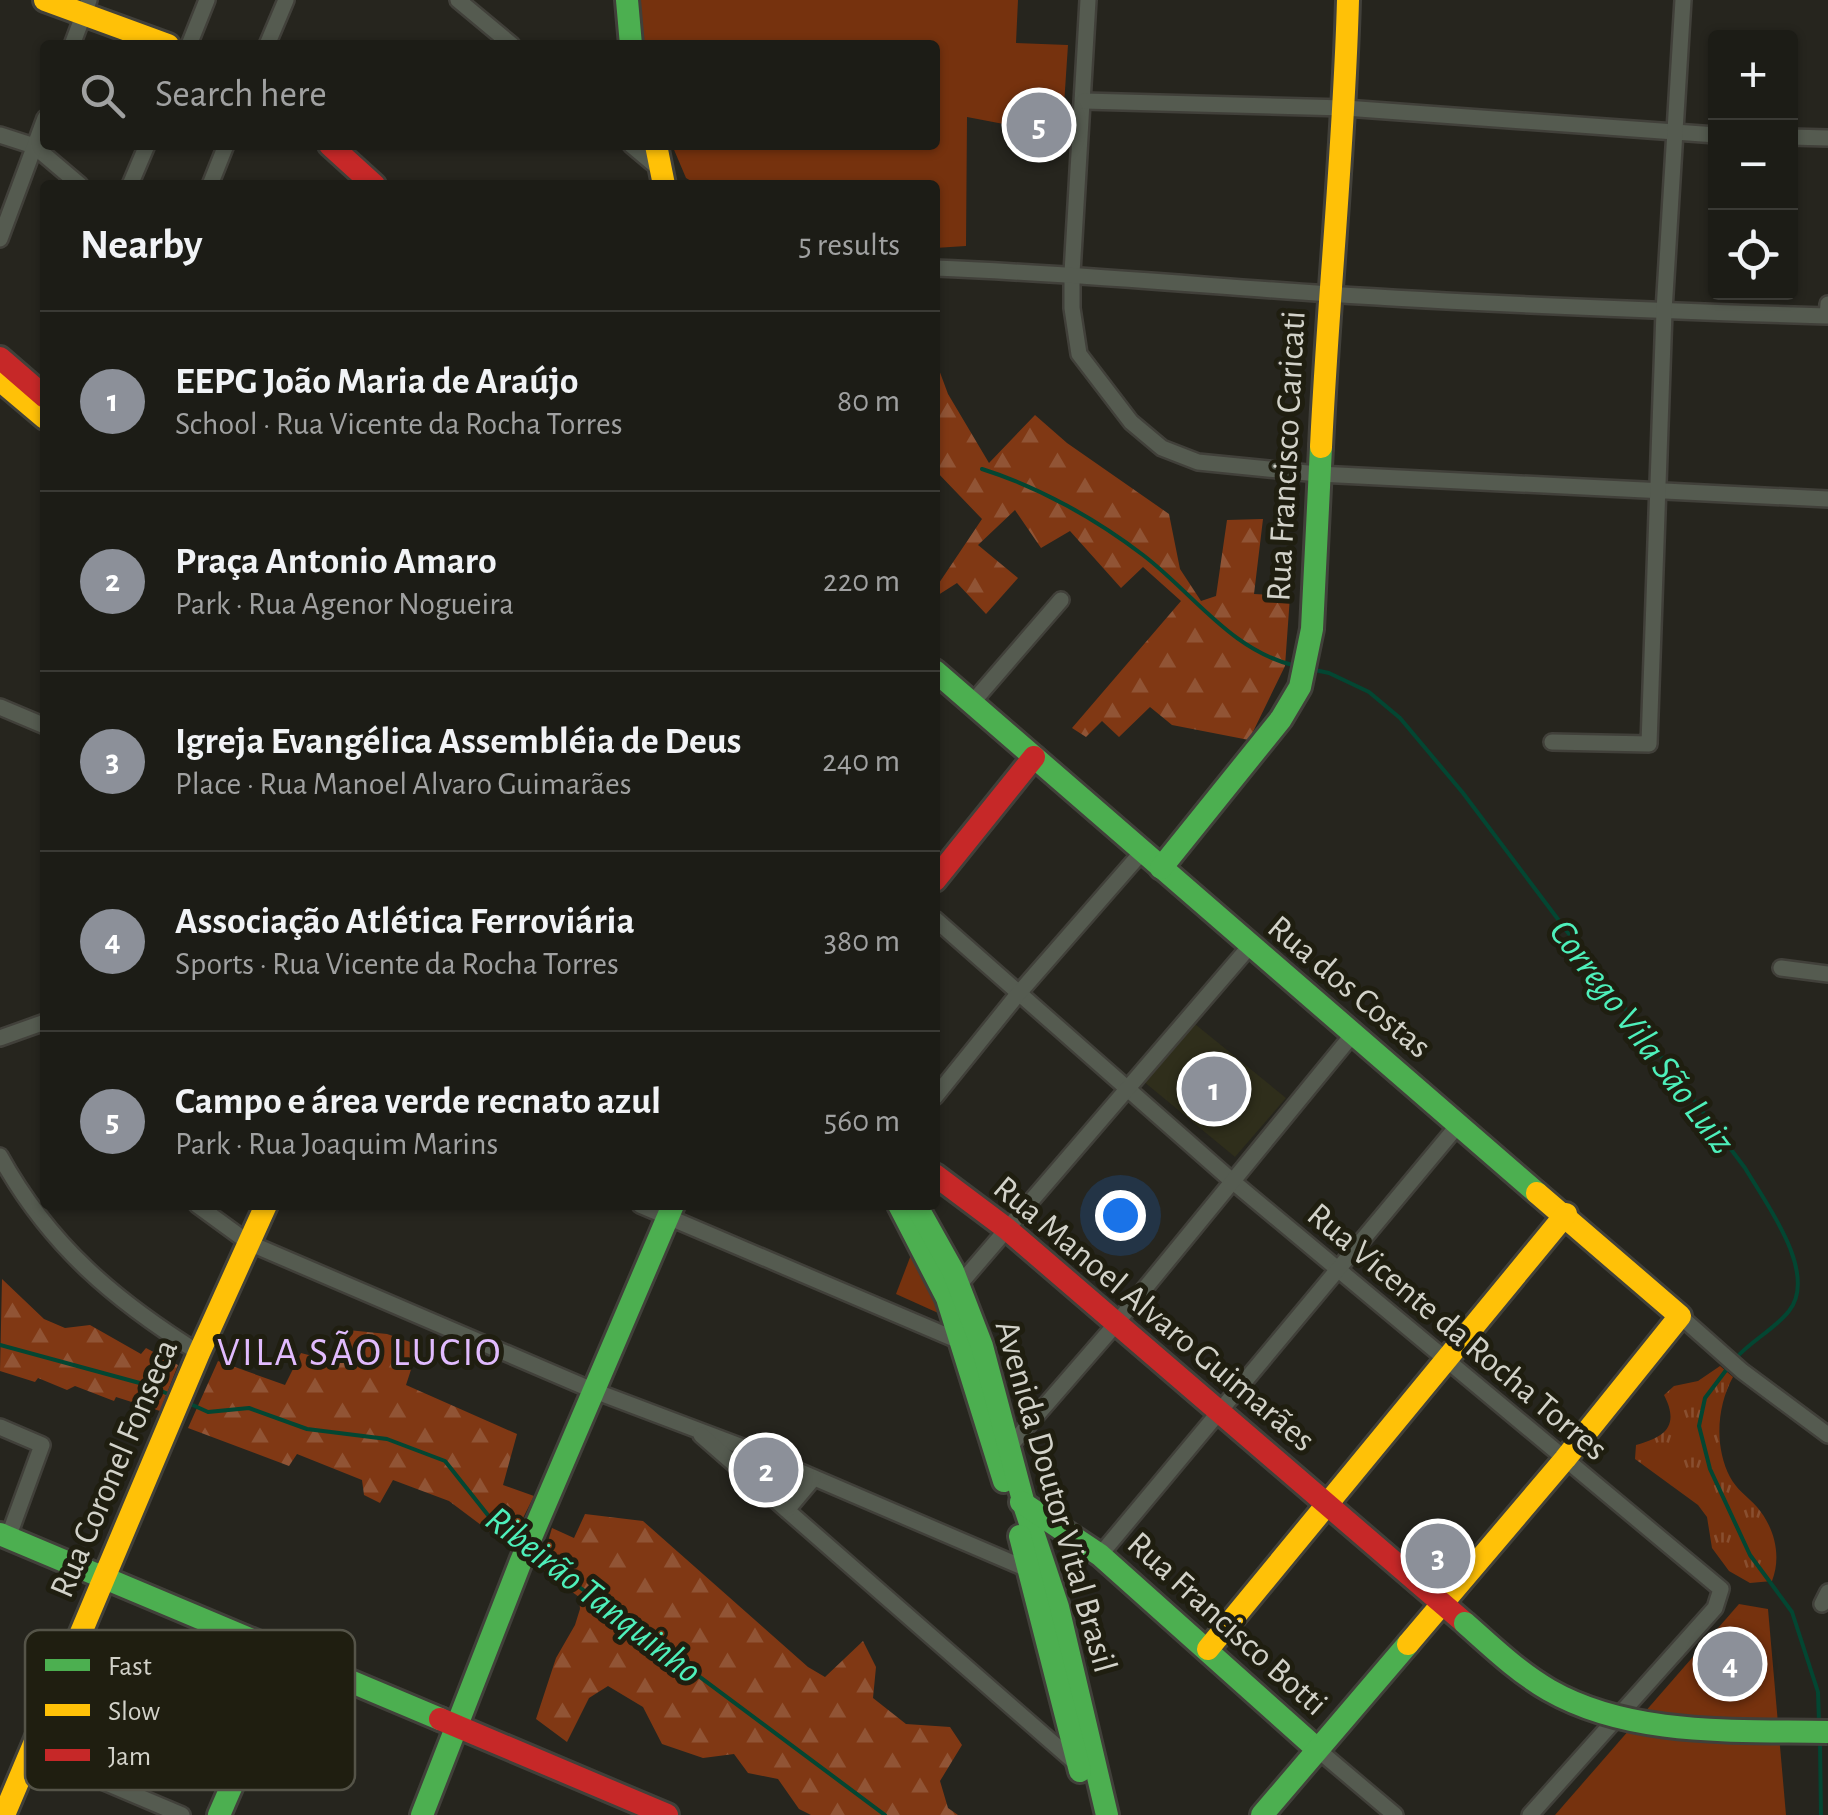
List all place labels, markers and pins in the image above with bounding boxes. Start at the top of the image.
pin: 5 [1006,88,1072,162]
pin: 1 [1182,1052,1246,1126]
pin: 2 [734,1432,798,1508]
pin: 3 [1406,1518,1470,1594]
pin: 4 [1698,1626,1762,1702]

